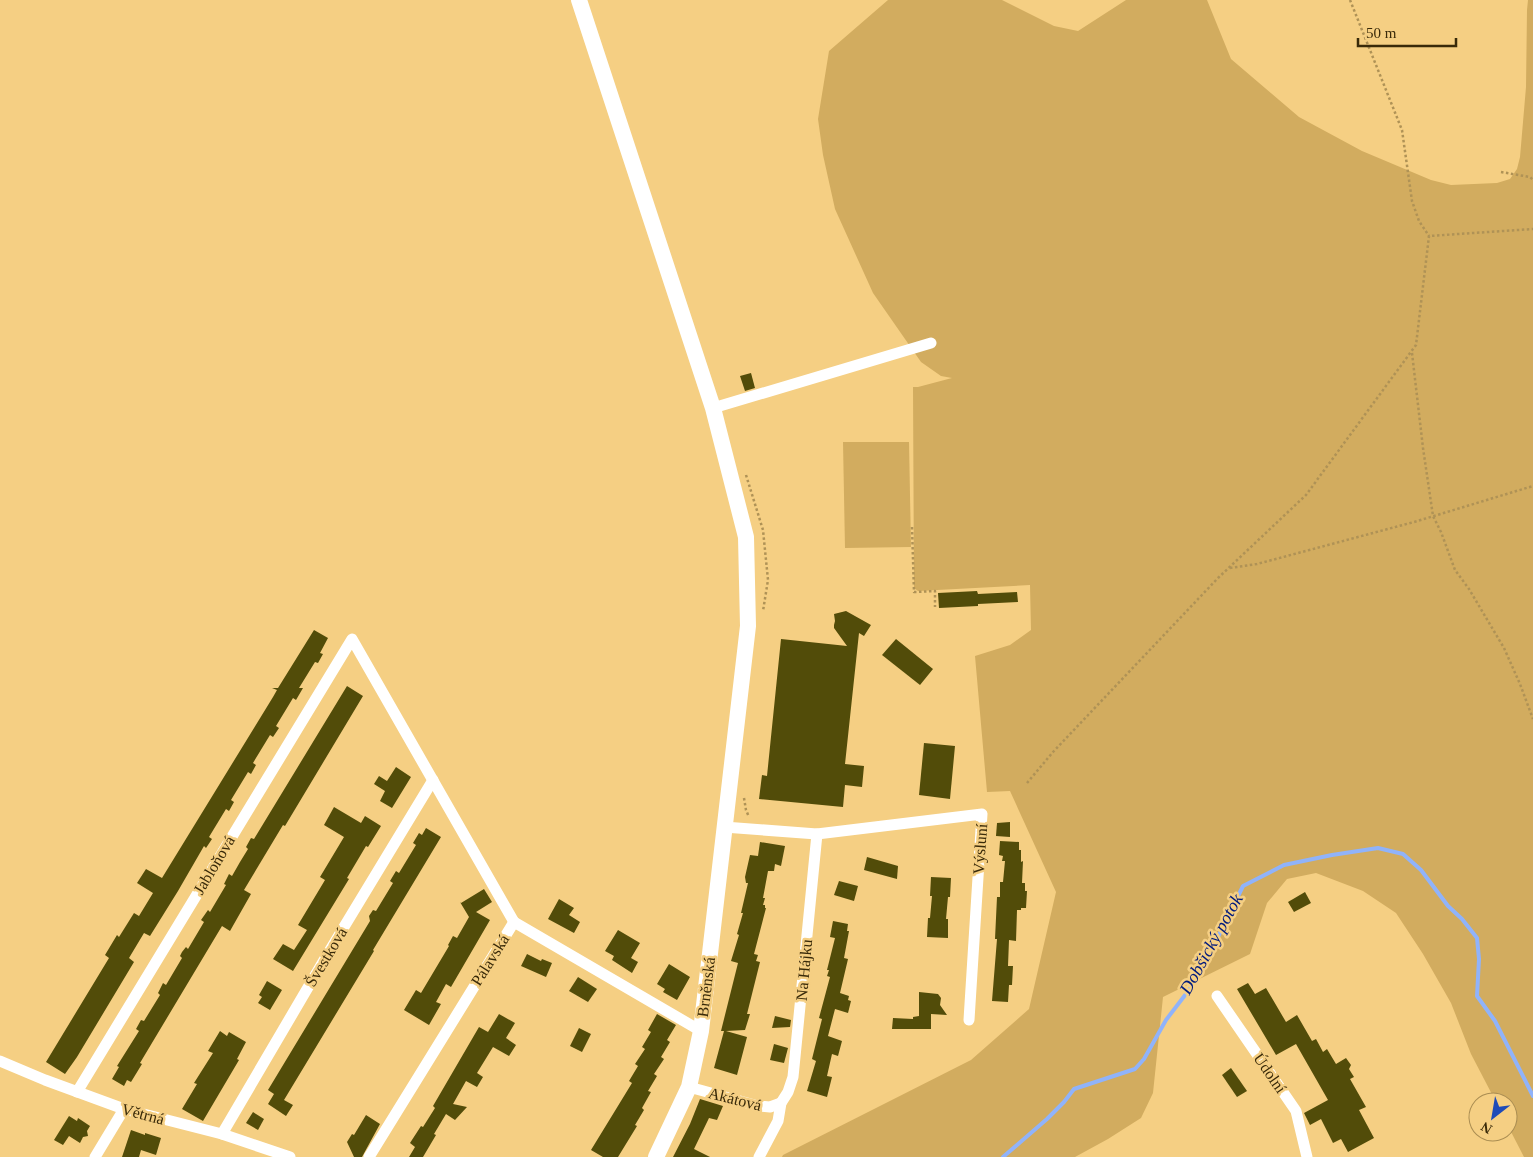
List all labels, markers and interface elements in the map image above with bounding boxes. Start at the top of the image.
scale bar [1358,15,1456,47]
text: 50 m [1366,25,1397,41]
street label: Výsluní [970,823,991,875]
street label: Jabloňová [190,833,238,897]
water label: Dobšický potok [1175,890,1247,998]
street label: Švestková [301,924,350,990]
street label: Pálavská [468,931,512,989]
street label: Na Hájku [793,938,816,1002]
street label: Brněnská [694,956,718,1018]
street label: Údolní [1250,1049,1291,1097]
street label: Akátová [707,1084,763,1114]
north arrow [1468,1092,1518,1142]
street label: Větrná [120,1100,166,1128]
text: N [1478,1119,1495,1137]

